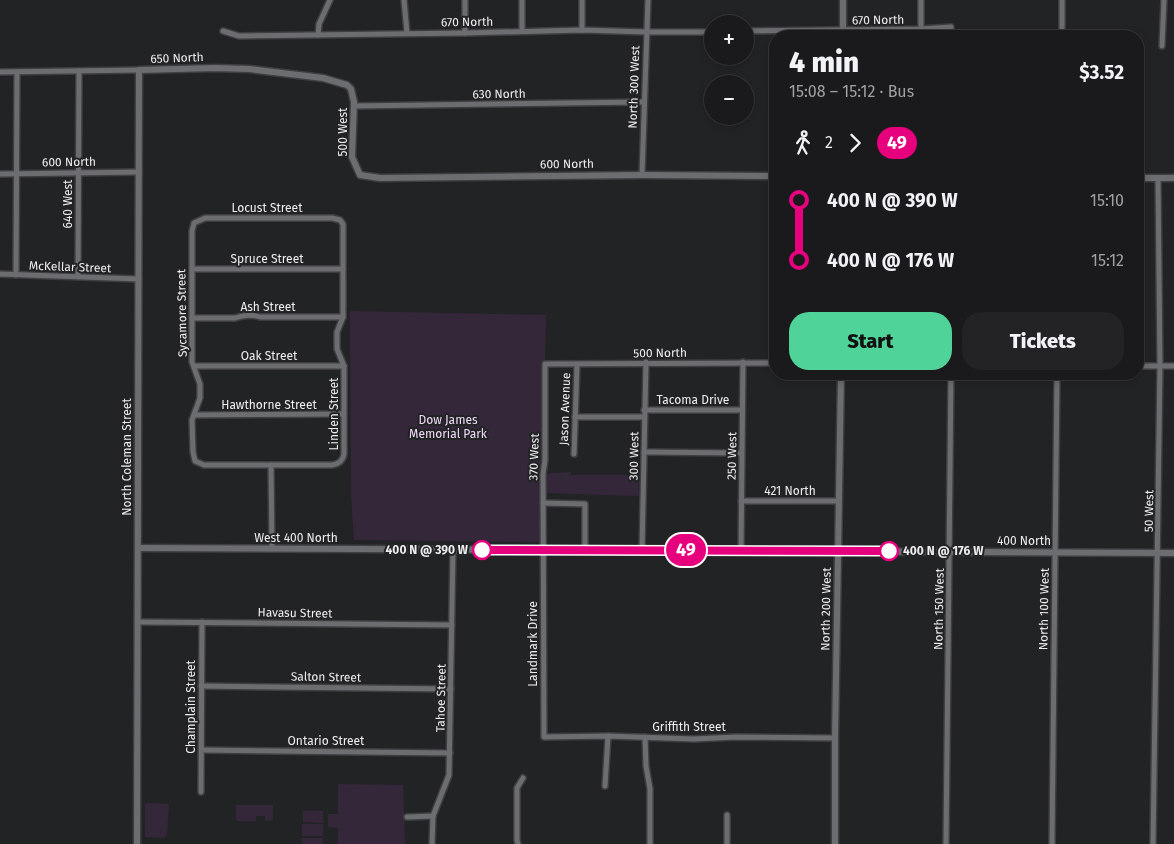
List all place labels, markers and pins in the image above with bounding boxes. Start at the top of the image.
marker: 400 N @ 390 W [472,540,492,560]
marker: 400 N @ 176 W [879,541,899,561]
place label: 400 N @ 390 W [386,543,469,557]
place label: 400 N @ 176 W [903,544,984,558]

